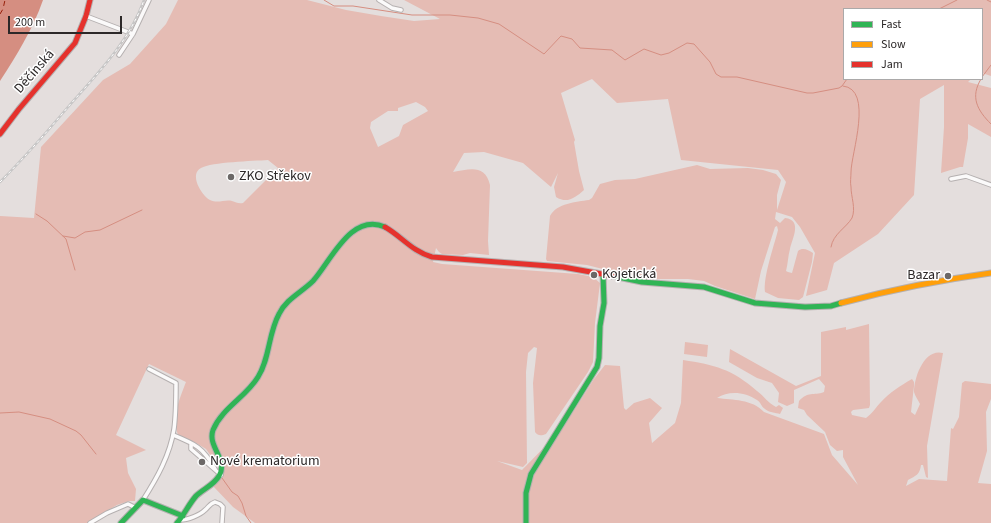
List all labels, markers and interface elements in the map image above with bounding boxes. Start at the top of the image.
scale bar [10,8,124,34]
legend [843,8,983,80]
text: 200 m [15,14,45,31]
text: Fast [881,16,901,33]
text: Slow [881,36,906,53]
street label: Děčínská [11,47,59,97]
text: Jam [881,56,903,73]
place label: ZKO Střekov [239,169,311,185]
marker: ZKO Střekov [226,172,236,182]
place label: Kojetická [602,267,656,283]
place label: Bazar [907,268,940,284]
marker: Kojetická [589,270,599,280]
marker: Bazar [943,271,953,281]
place label: Nové krematorium [210,454,320,470]
marker: Nové krematorium [197,457,207,467]

